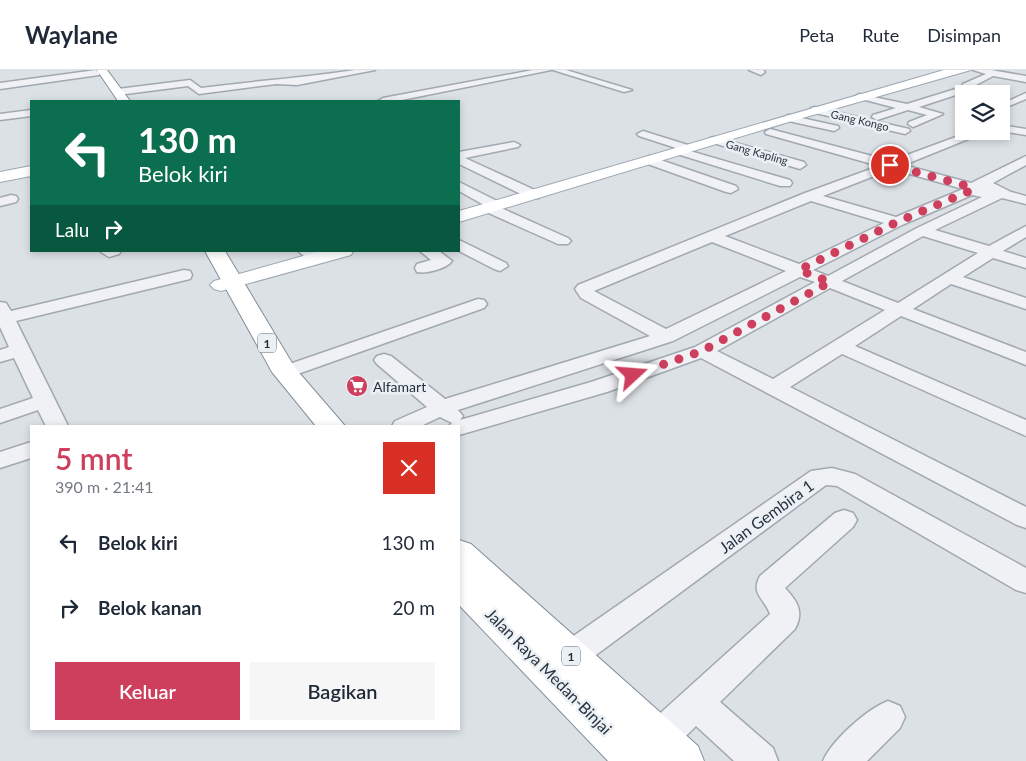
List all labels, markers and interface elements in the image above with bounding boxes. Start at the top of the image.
text: Waylane [25,20,118,49]
text: Peta [799,24,834,46]
text: Rute [862,24,899,46]
text: Disimpan [927,24,1001,46]
map controls [955,85,1010,140]
button: layers [955,85,1010,140]
street label: Gang Kongo [830,107,890,133]
text: 130 m [138,118,237,160]
icon: left [55,120,120,185]
street label: Gang Kapling [724,137,790,167]
pin [869,144,911,186]
icon: arrive [876,151,904,179]
text: Belok kiri [138,160,228,187]
icon: right [99,215,127,243]
text: Lalu [55,218,89,241]
road number: 1 [258,334,276,352]
position arrow [606,348,658,400]
supermarket icon: Alfamart [345,374,369,398]
place label: Alfamart [373,378,426,395]
text: 5 mnt [55,440,132,476]
button: close [383,442,435,494]
street label: Jalan Gembira 1 [715,475,817,557]
text: 390 m · 21:41 [55,477,154,496]
icon: left [55,529,83,557]
text: Belok kiri [98,531,178,554]
text: 130 m [381,531,435,554]
icon: right [55,594,83,622]
text: Belok kanan [98,596,202,619]
text: 20 m [392,596,435,619]
street label: Jalan Raya Medan-Binjai [482,604,616,738]
road number: 1 [562,646,580,666]
button: Keluar [55,662,240,720]
button: Bagikan [250,662,435,720]

